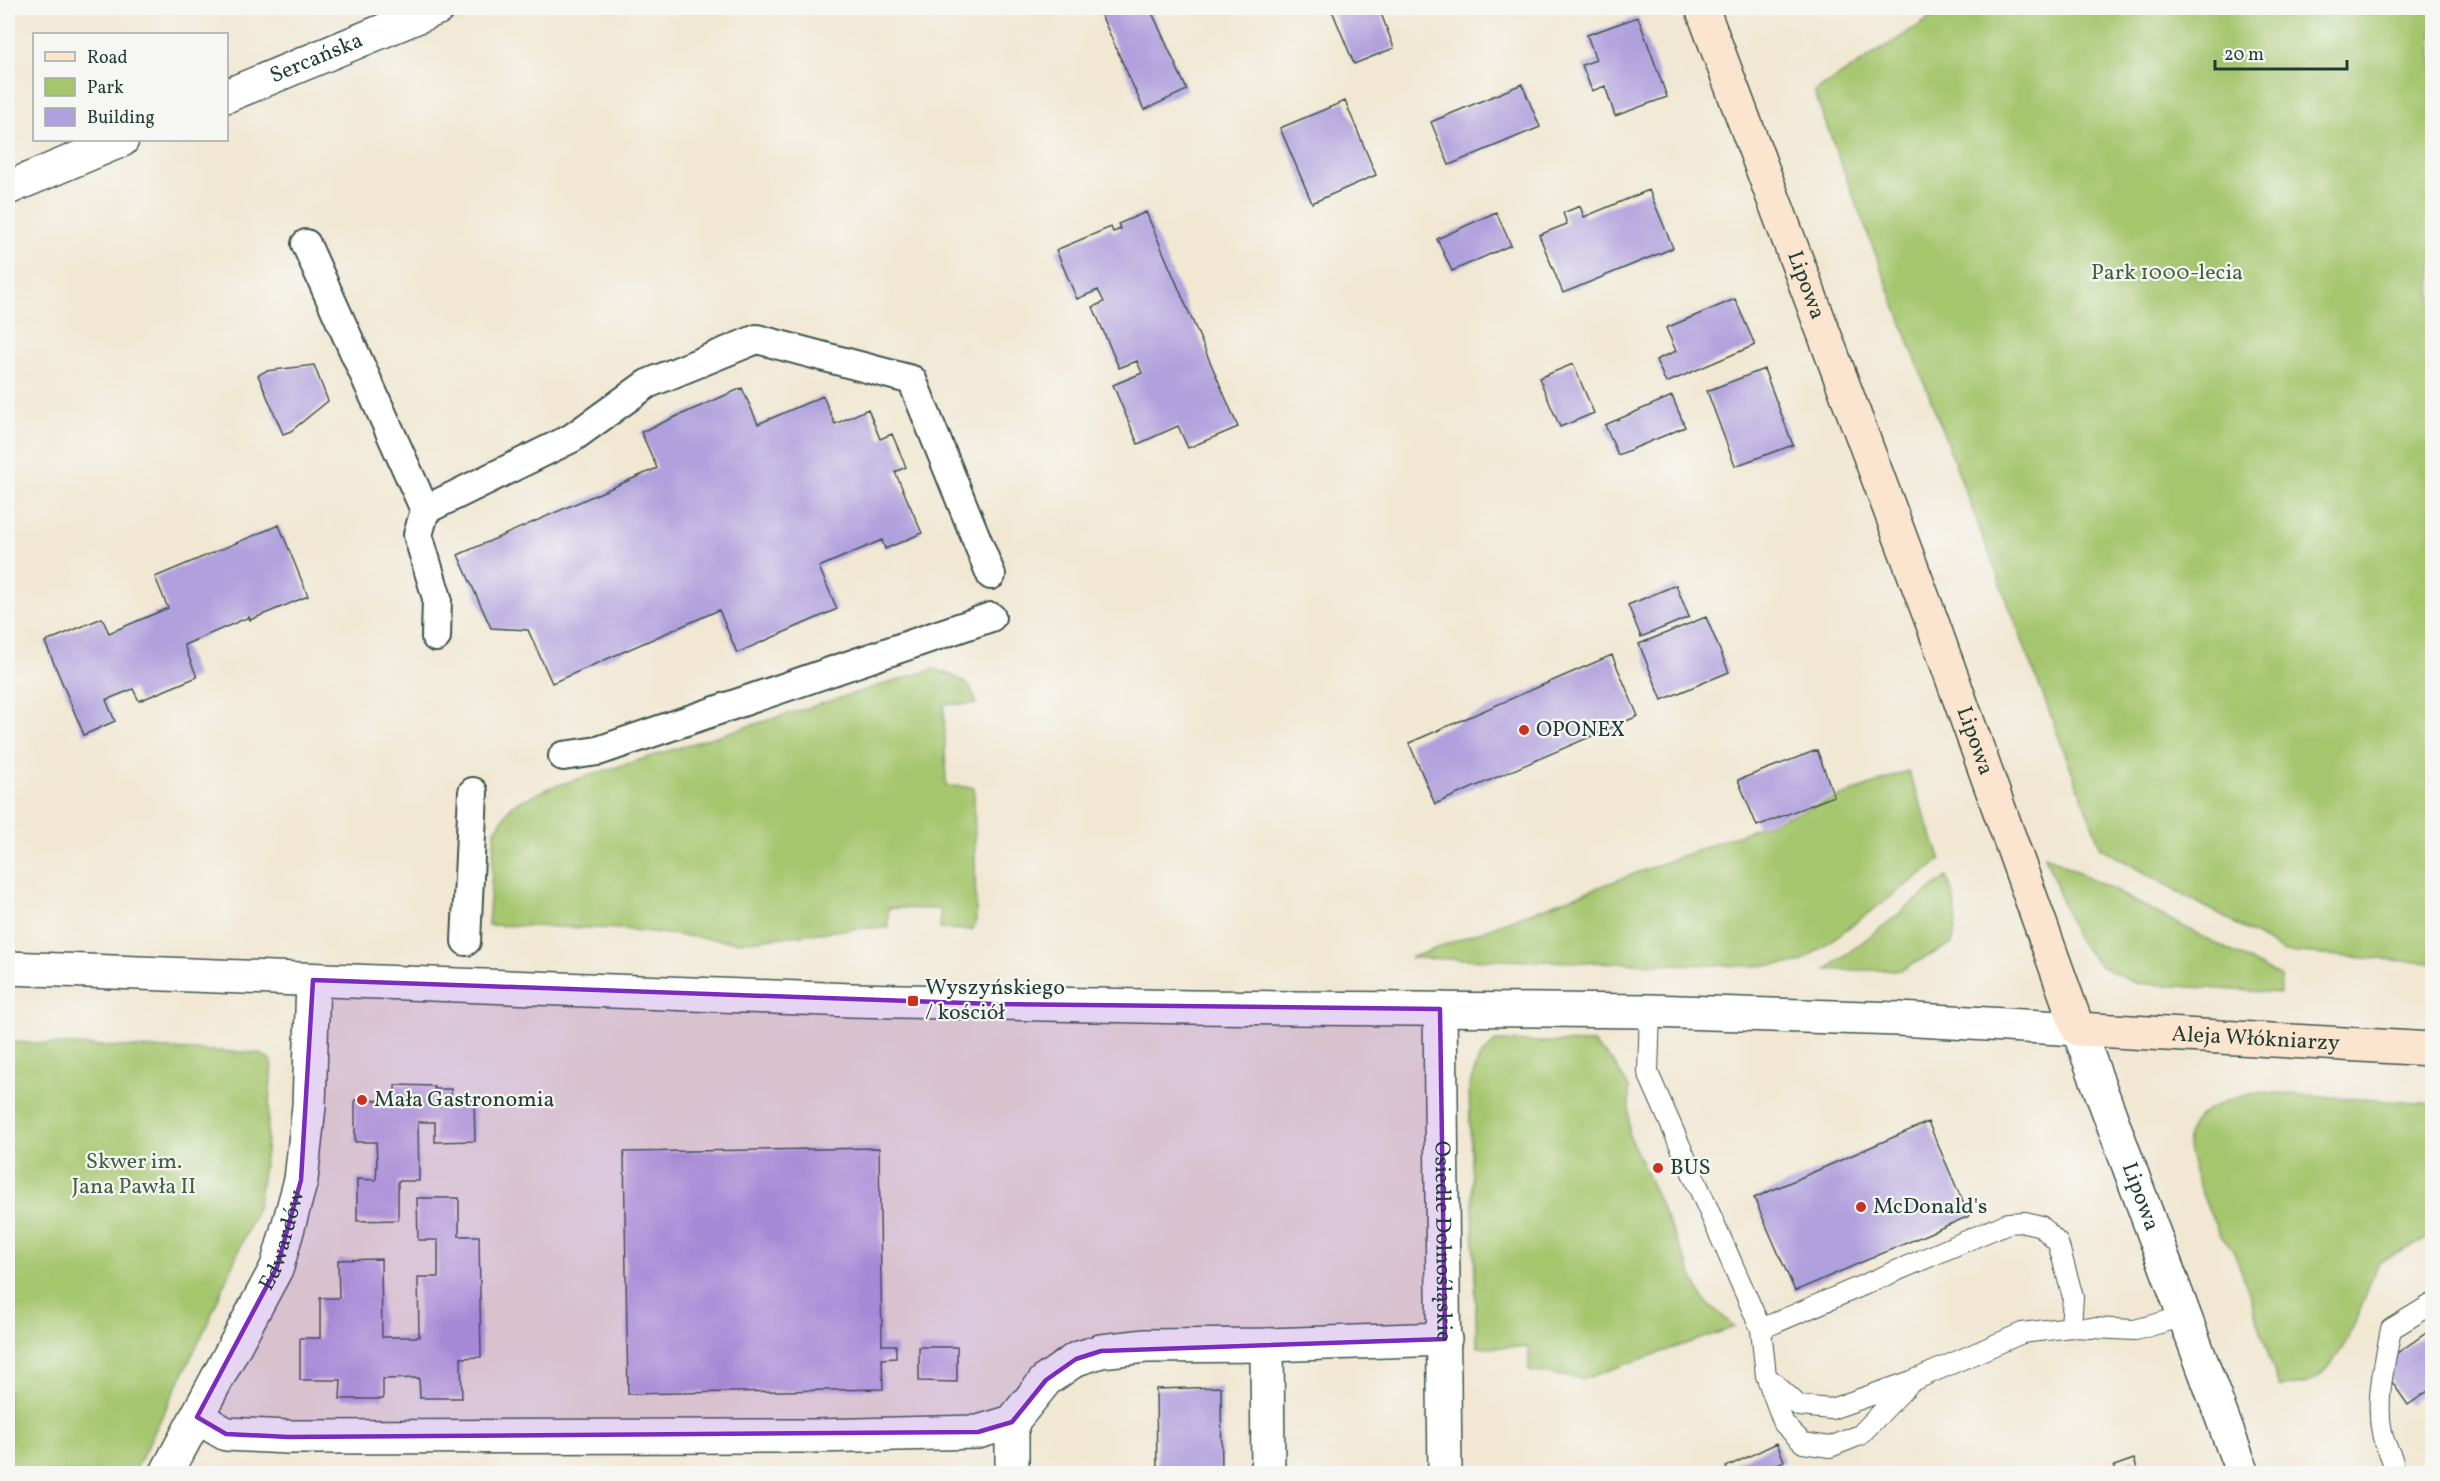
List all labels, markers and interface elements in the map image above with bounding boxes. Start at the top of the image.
street label: Sercańska [265,25,368,92]
legend [33,33,228,141]
scale bar [2215,33,2347,71]
text: 20 m [2224,43,2264,68]
text: Road [87,46,128,71]
text: Park [87,76,124,101]
text: Building [87,106,155,131]
street label: Lipowa [1779,246,1833,324]
park label: Park 1000-lecia [2091,258,2243,289]
street label: Lipowa [1948,702,2001,780]
place label: OPONEX [1536,715,1625,746]
marker: OPONEX [1517,723,1531,737]
place label: Wyszyńskiego / kościół [925,973,1065,1029]
marker: Wyszyńskiego / kościół [906,994,920,1008]
street label: Aleja Włókniarzy [2171,1019,2341,1059]
place label: Mała Gastronomia [374,1085,554,1116]
marker: Mała Gastronomia [355,1093,369,1107]
street label: Osiedle Dolnośląskie [1426,1140,1459,1342]
park label: Skwer im. Jana Pawła II [72,1147,196,1203]
place label: BUS [1670,1153,1711,1184]
street label: Lipowa [2113,1158,2167,1235]
marker: BUS [1651,1161,1665,1175]
street label: Edwardów [252,1187,313,1296]
place label: McDonald's [1873,1192,1988,1223]
marker: McDonald's [1854,1200,1868,1214]

